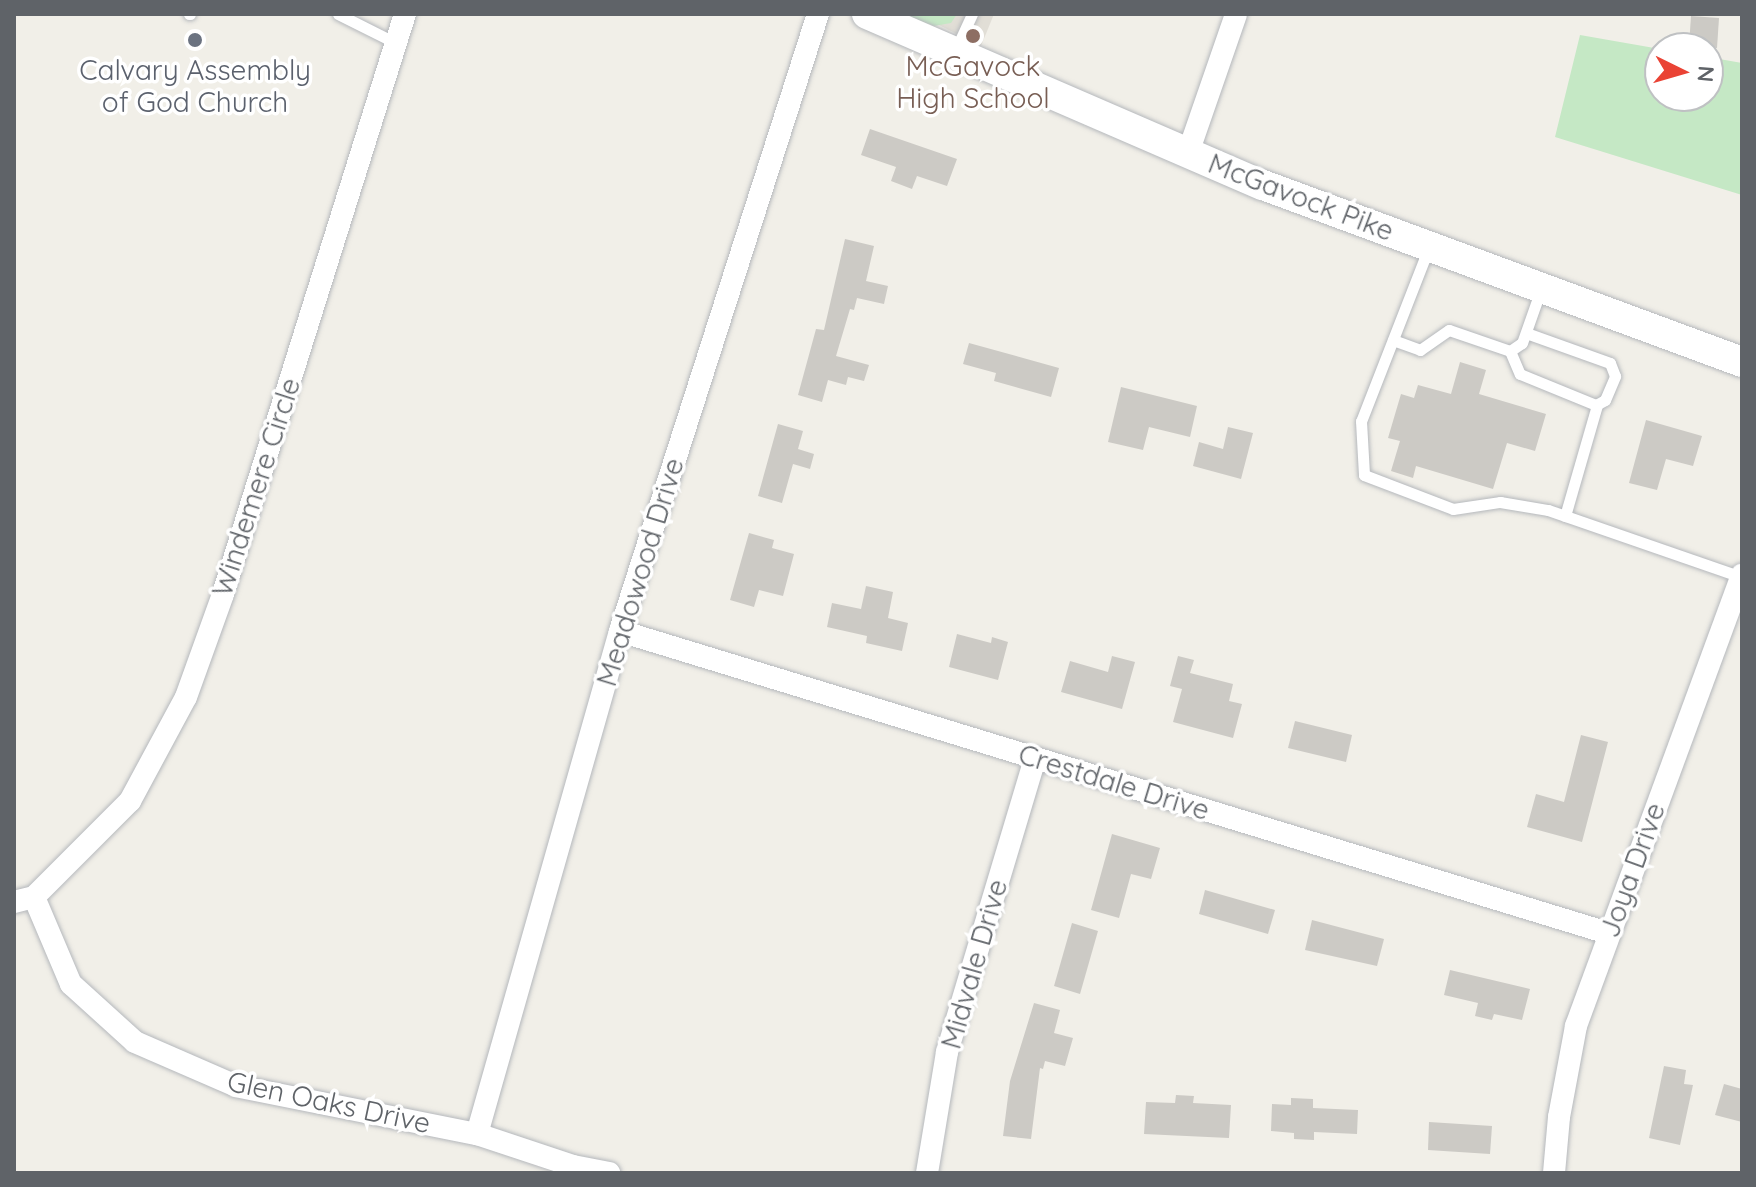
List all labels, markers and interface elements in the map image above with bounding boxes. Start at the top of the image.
marker: McGavock High School [964,27,982,45]
marker: Calvary Assembly of God Church [186,31,204,49]
north arrow [1644,32,1724,112]
place label: McGavock High School [896,49,1050,115]
place label: Calvary Assembly of God Church [79,53,311,119]
text: N [1691,65,1721,83]
street label: McGavock Pike [1204,146,1398,248]
street label: Windemere Circle [205,373,307,601]
street label: Meadowood Drive [589,454,691,690]
street label: Crestdale Drive [1015,737,1213,827]
street label: Joya Drive [1592,798,1672,942]
street label: Midvale Drive [934,875,1014,1053]
street label: Glen Oaks Drive [224,1064,434,1140]

